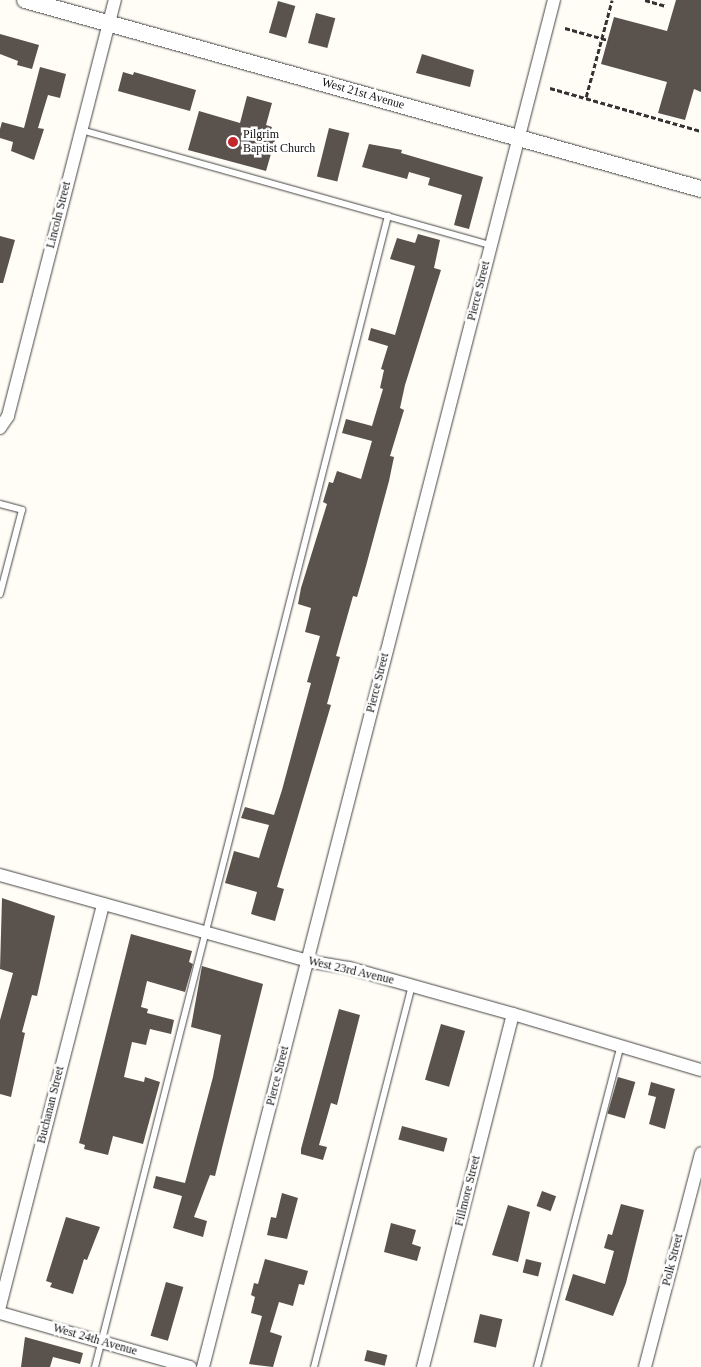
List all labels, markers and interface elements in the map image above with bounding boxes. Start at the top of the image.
street label: West 21st Avenue [320,75,406,113]
place label: Pilgrim Baptist Church [243,128,315,156]
marker: Pilgrim Baptist Church [227,136,239,148]
street label: Lincoln Street [44,180,74,250]
street label: Pierce Street [465,260,493,322]
street label: Pierce Street [364,652,392,714]
street label: West 23rd Avenue [306,954,396,988]
street label: Pierce Street [264,1045,292,1107]
street label: Buchanan Street [34,1065,68,1145]
street label: Fillmore Street [452,1154,484,1228]
street label: Polk Street [660,1233,686,1287]
street label: West 24th Avenue [51,1321,139,1359]

